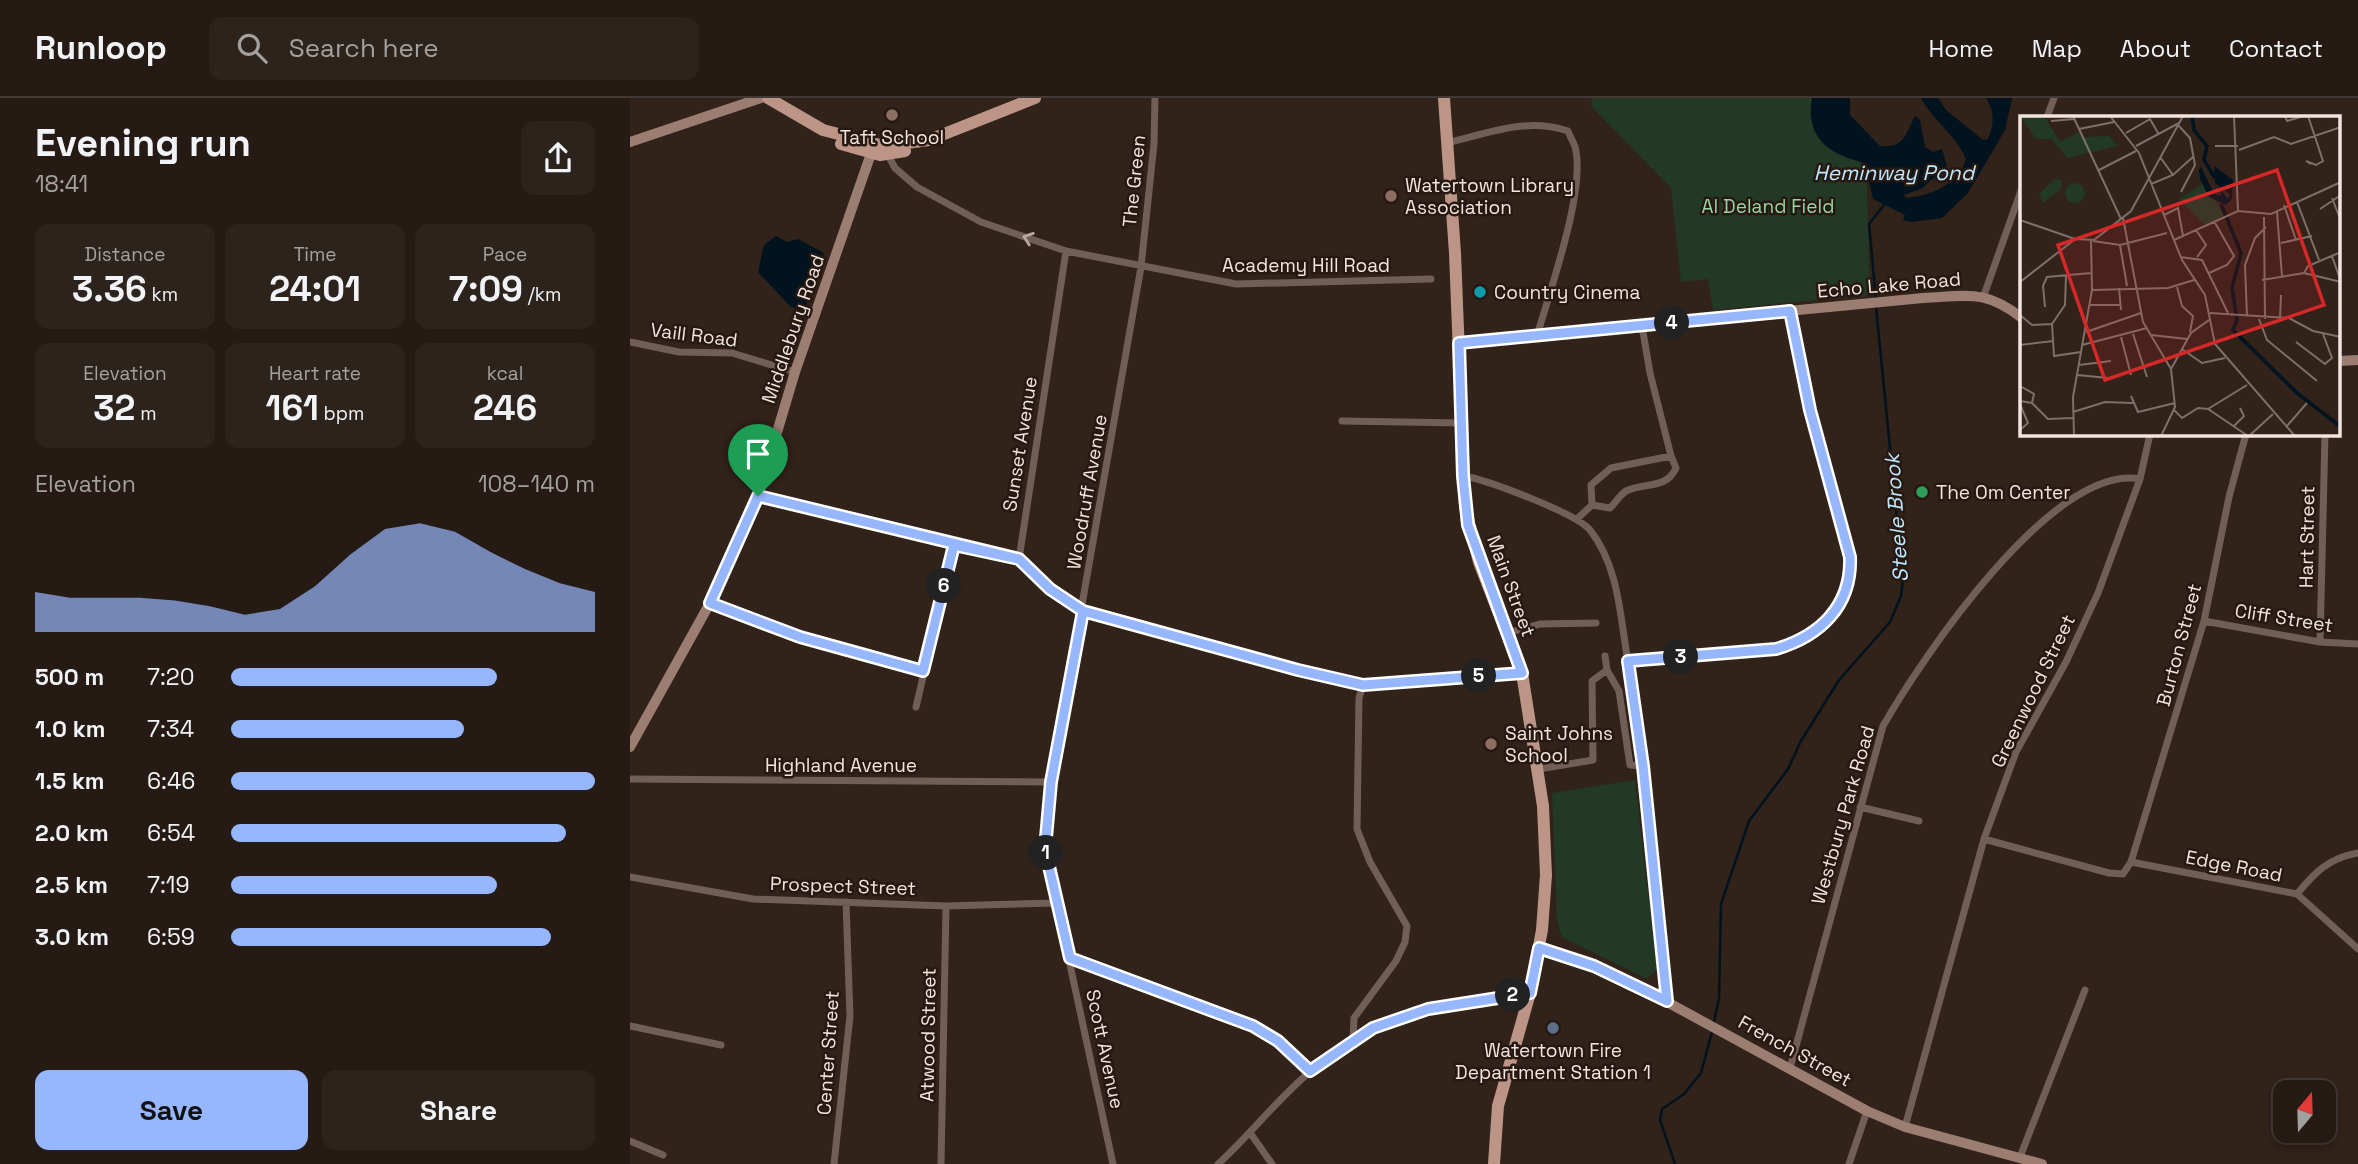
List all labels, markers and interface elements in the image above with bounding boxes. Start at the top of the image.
search box [209,17,699,80]
text: Runloop [35,27,167,69]
icon: search [233,29,271,67]
text: Search here [289,31,439,65]
text: Home [1928,33,1994,64]
text: Map [2032,33,2082,64]
text: About [2120,33,2191,64]
text: Contact [2229,33,2323,64]
marker: Taft School [884,107,900,123]
inset map [2020,116,2340,436]
text: Evening run [35,119,251,167]
button: share [521,121,595,195]
place label: Taft School [840,125,944,150]
street label: The Green [1117,134,1151,228]
water label: Heminway Pond [1814,159,1977,186]
text: 18:41 [35,169,88,199]
place label: Watertown Library Association [1405,173,1574,220]
marker: Watertown Library Association [1383,188,1399,204]
park label: Al Deland Field [1702,194,1834,219]
one-way arrow [1022,232,1034,246]
text: Distance [85,242,165,267]
text: Time [293,242,337,267]
text: Pace [483,242,527,267]
street label: Middlebury Road [756,251,830,407]
street label: Academy Hill Road [1222,253,1390,278]
street label: Echo Lake Road [1816,266,1962,304]
text: 3.36 [72,267,147,311]
text: 24:01 [269,267,361,311]
text: 7:09 [449,267,523,311]
place label: Country Cinema [1494,280,1640,305]
text: km [147,282,178,307]
text: /km [523,282,561,307]
marker: Country Cinema [1472,284,1488,300]
pin: 4 [1654,306,1690,341]
text: 4 [1665,310,1678,335]
street label: Vaill Road [649,317,739,353]
text: Elevation [83,361,167,386]
text: Heart rate [269,361,361,386]
text: kcal [487,361,523,386]
street label: Sunset Avenue [997,375,1043,513]
text: 32 [93,386,135,430]
text: 161 [266,386,319,430]
text: 246 [473,386,537,430]
text: m [135,401,157,426]
text: bpm [319,401,364,426]
street label: Woodruff Avenue [1061,412,1113,572]
pin [728,424,788,496]
icon: arrive [739,435,777,473]
water label: Steele Brook [1878,450,1914,583]
text: Elevation [35,469,136,499]
text: 108–140 m [478,469,595,499]
place label: The Om Center [1936,480,2071,505]
marker: The Om Center [1914,484,1930,500]
street label: Hart Street [2294,486,2320,588]
street label: Main Street [1481,532,1541,640]
pin: 6 [926,568,962,603]
text: 6 [938,573,949,598]
street label: Burton Street [2151,581,2207,709]
street label: Cliff Street [2233,598,2335,638]
street label: Greenwood Street [1985,610,2081,772]
pin: 3 [1664,640,1698,674]
text: 3 [1675,644,1686,669]
pin: 5 [1462,658,1496,694]
text: 500 m [35,662,104,692]
text: 7:20 [147,662,194,692]
text: 5 [1473,663,1484,688]
text: 1.0 km [35,714,105,744]
text: 7:34 [147,714,194,744]
place label: Saint Johns School [1505,721,1613,768]
street label: Westbury Park Road [1806,723,1880,907]
marker: Saint Johns School [1483,736,1499,752]
street label: Highland Avenue [765,753,917,778]
text: 1.5 km [35,766,105,796]
text: 6:46 [147,766,195,796]
text: 2.0 km [35,818,109,848]
text: 6:54 [147,818,195,848]
pin: 1 [1028,836,1064,870]
text: 1 [1041,840,1050,865]
street label: Edge Road [2184,844,2284,888]
text: 2.5 km [35,870,108,900]
text: 7:19 [147,870,189,900]
street label: Prospect Street [770,871,916,901]
text: 3.0 km [35,922,109,952]
text: 6:59 [147,922,195,952]
street label: Atwood Street [914,968,942,1102]
pin: 2 [1496,978,1530,1012]
text: 2 [1507,982,1518,1007]
street label: Scott Avenue [1080,987,1130,1111]
street label: Center Street [811,990,845,1116]
street label: French Street [1734,1010,1856,1092]
marker: Watertown Fire Department Station 1 [1545,1020,1561,1036]
place label: Watertown Fire Department Station 1 [1455,1038,1651,1085]
button: Save [35,1070,308,1150]
button: Share [322,1070,595,1150]
north arrow [2273,1080,2336,1143]
map controls [2273,1080,2336,1143]

